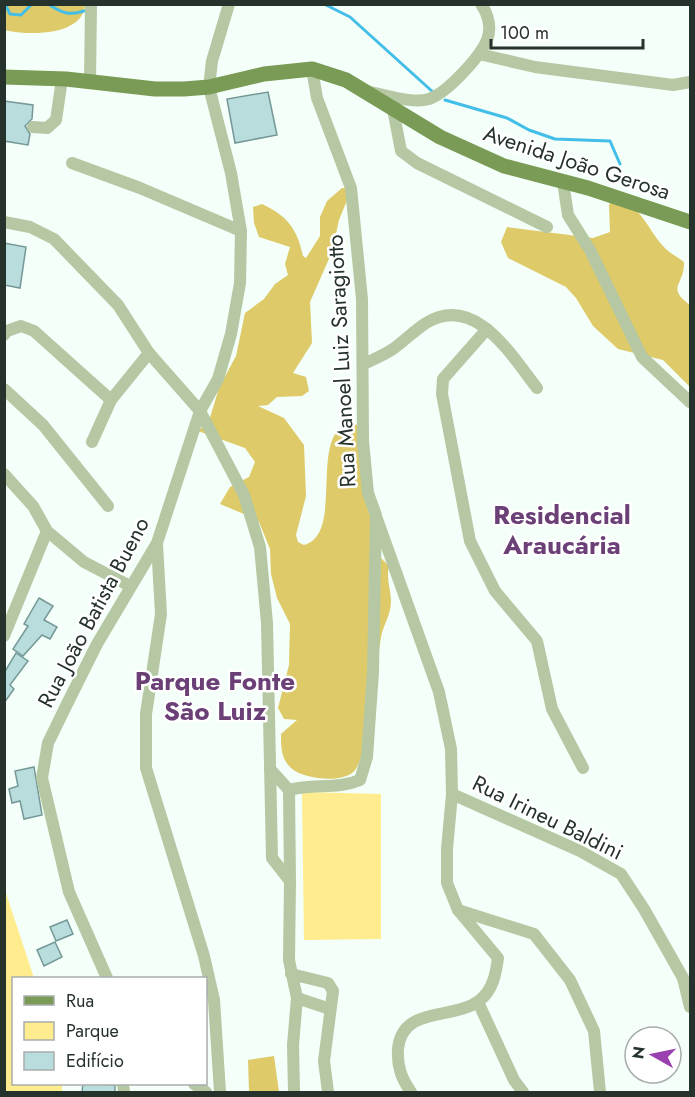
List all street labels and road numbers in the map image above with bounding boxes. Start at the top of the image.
street label: Avenida João Gerosa [479,117,675,207]
street label: Rua Manoel Luiz Saragiotto [318,234,364,488]
street label: Rua João Batista Bueno [29,511,157,713]
street label: Rua Irineu Baldini [467,767,629,867]

